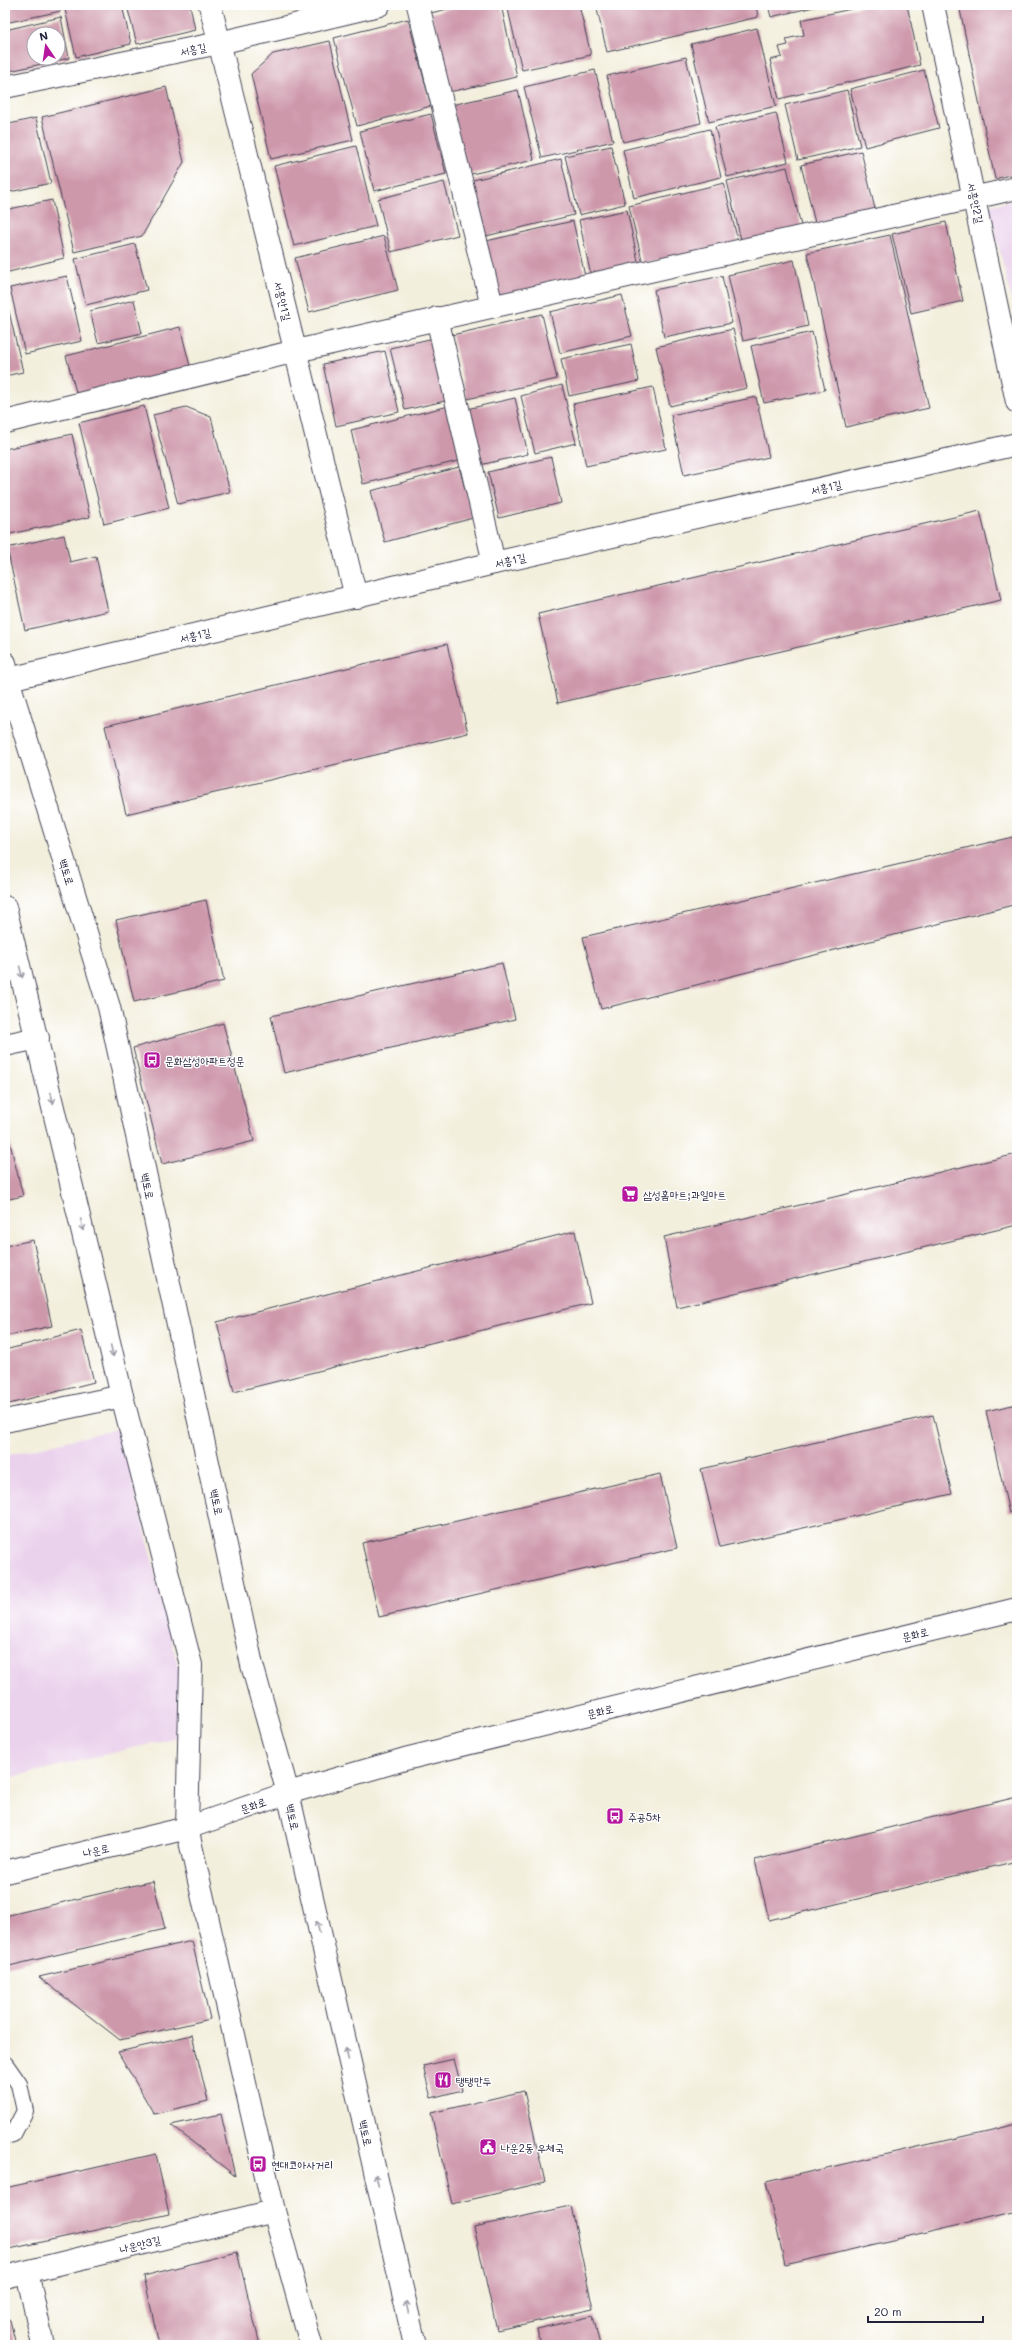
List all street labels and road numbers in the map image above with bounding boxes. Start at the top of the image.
street label: 서흥길 [178,39,208,59]
street label: 서흥안2길 [964,181,988,225]
street label: 서흥안1길 [271,280,295,323]
street label: 서흥1길 [809,476,843,498]
street label: 서흥1길 [493,549,527,571]
street label: 서흥1길 [178,624,212,646]
street label: 백토로 [56,857,78,887]
street label: 백토로 [138,1171,158,1201]
street label: 백토로 [207,1487,227,1517]
street label: 문화로 [900,1623,930,1644]
street label: 문화로 [585,1700,615,1721]
street label: 문화로 [238,1793,268,1817]
street label: 백토로 [283,1802,303,1832]
street label: 나운로 [81,1840,111,1860]
street label: 백토로 [356,2118,376,2148]
street label: 나운안3길 [118,2232,162,2256]

